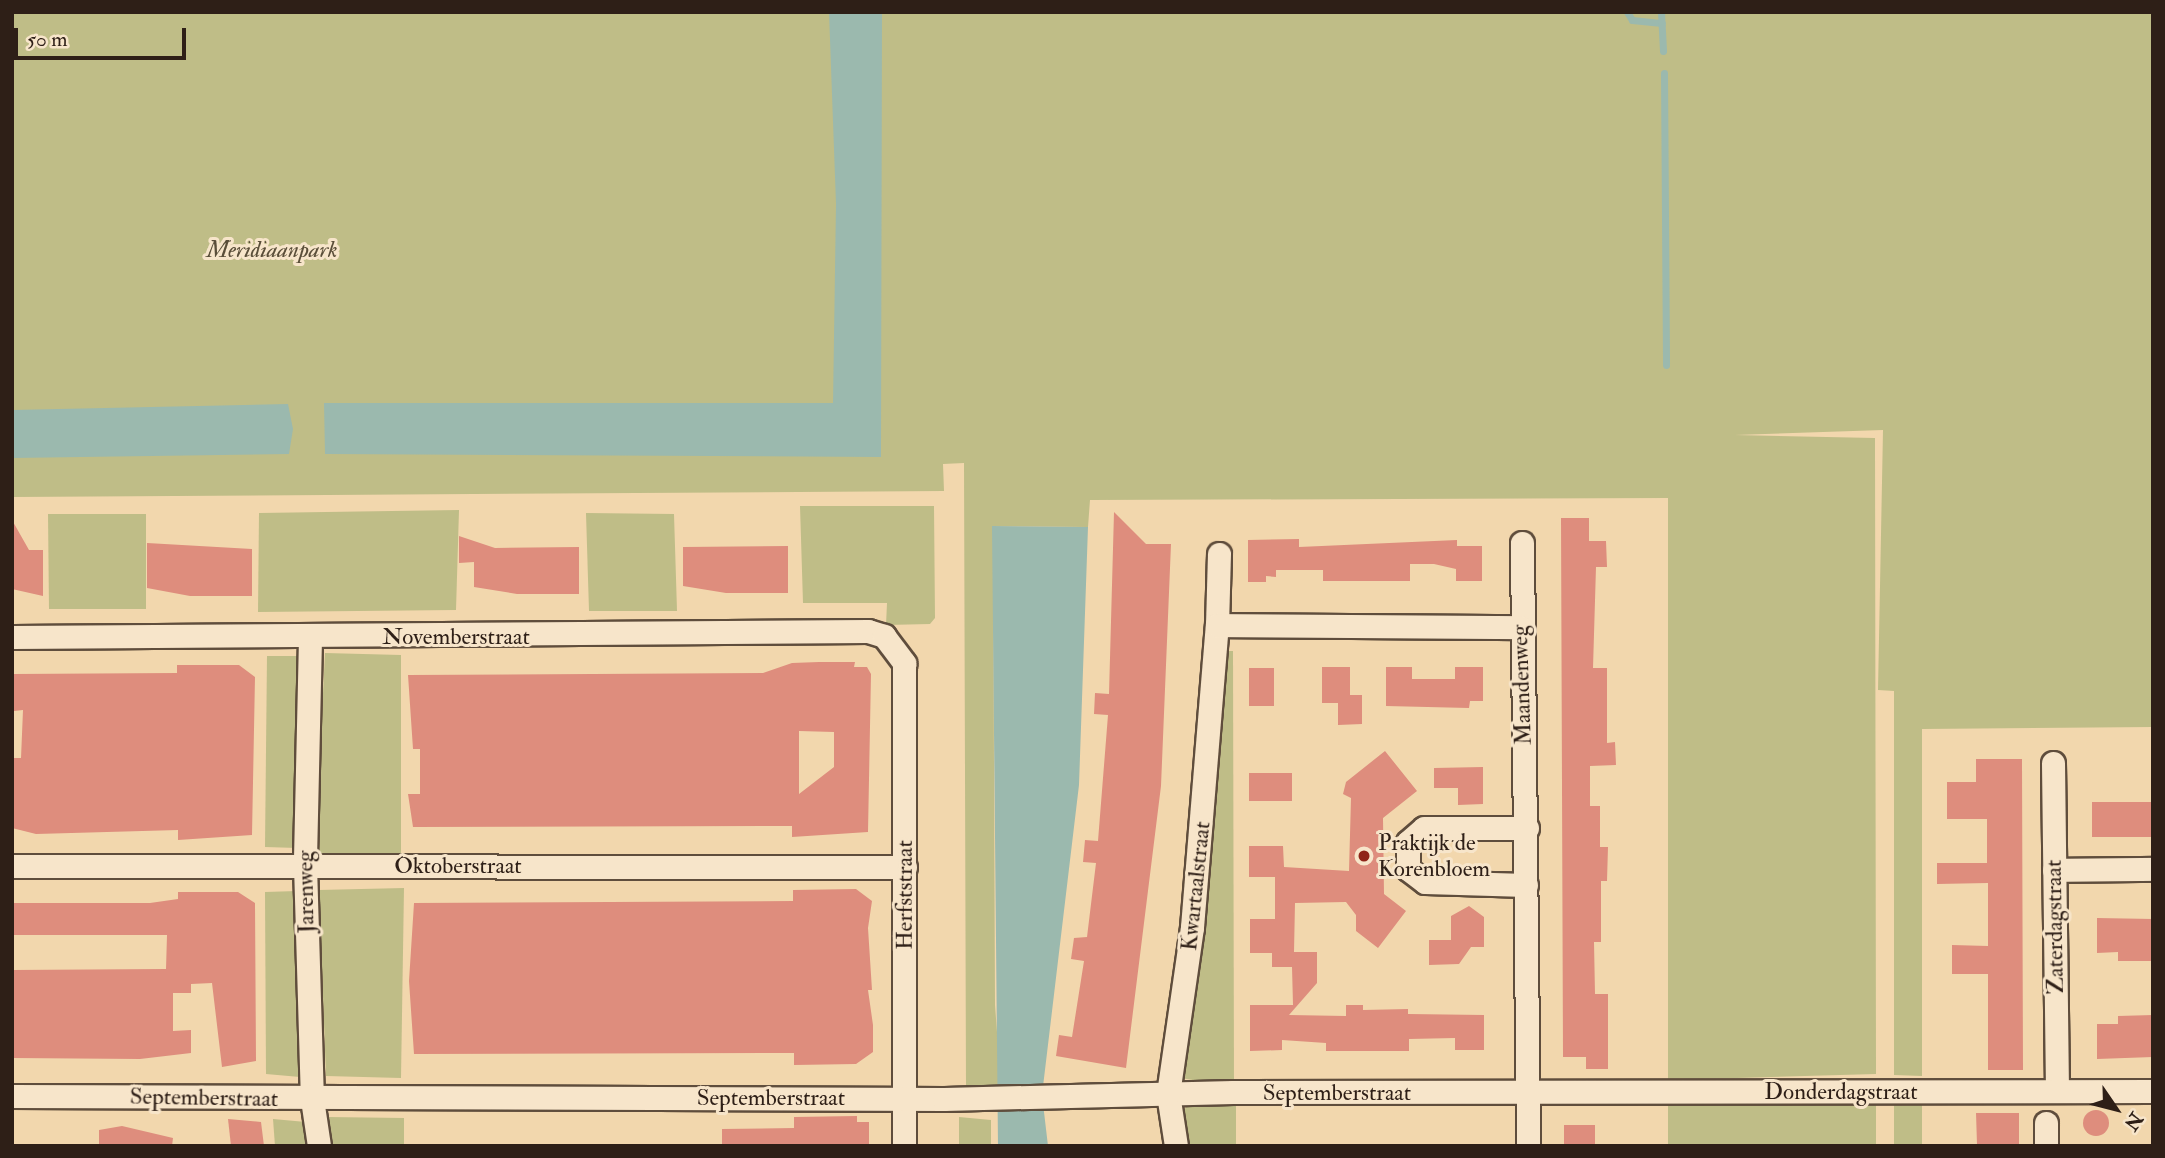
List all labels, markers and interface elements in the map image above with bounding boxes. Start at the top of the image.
scale bar [18,14,189,58]
text: 50 m [27,26,68,53]
park label: Meridiaanpark [206,236,338,264]
street label: Novemberstraat [382,623,530,651]
street label: Maandenweg [1506,624,1538,746]
street label: Kwartaalstraat [1175,820,1217,952]
place label: Praktijk de Korenbloem [1378,829,1490,883]
street label: Herfststraat [891,840,919,950]
marker: Praktijk de Korenbloem [1356,848,1372,864]
street label: Jarenweg [291,850,321,934]
street label: Oktoberstraat [394,852,522,880]
street label: Zaterdagstraat [2040,859,2070,995]
north arrow [2081,1074,2151,1144]
street label: Donderdagstraat [1764,1078,1918,1106]
street label: Septemberstraat [1263,1079,1411,1107]
street label: Septemberstraat [129,1083,279,1113]
street label: Septemberstraat [697,1084,845,1112]
text: N [2118,1107,2148,1135]

